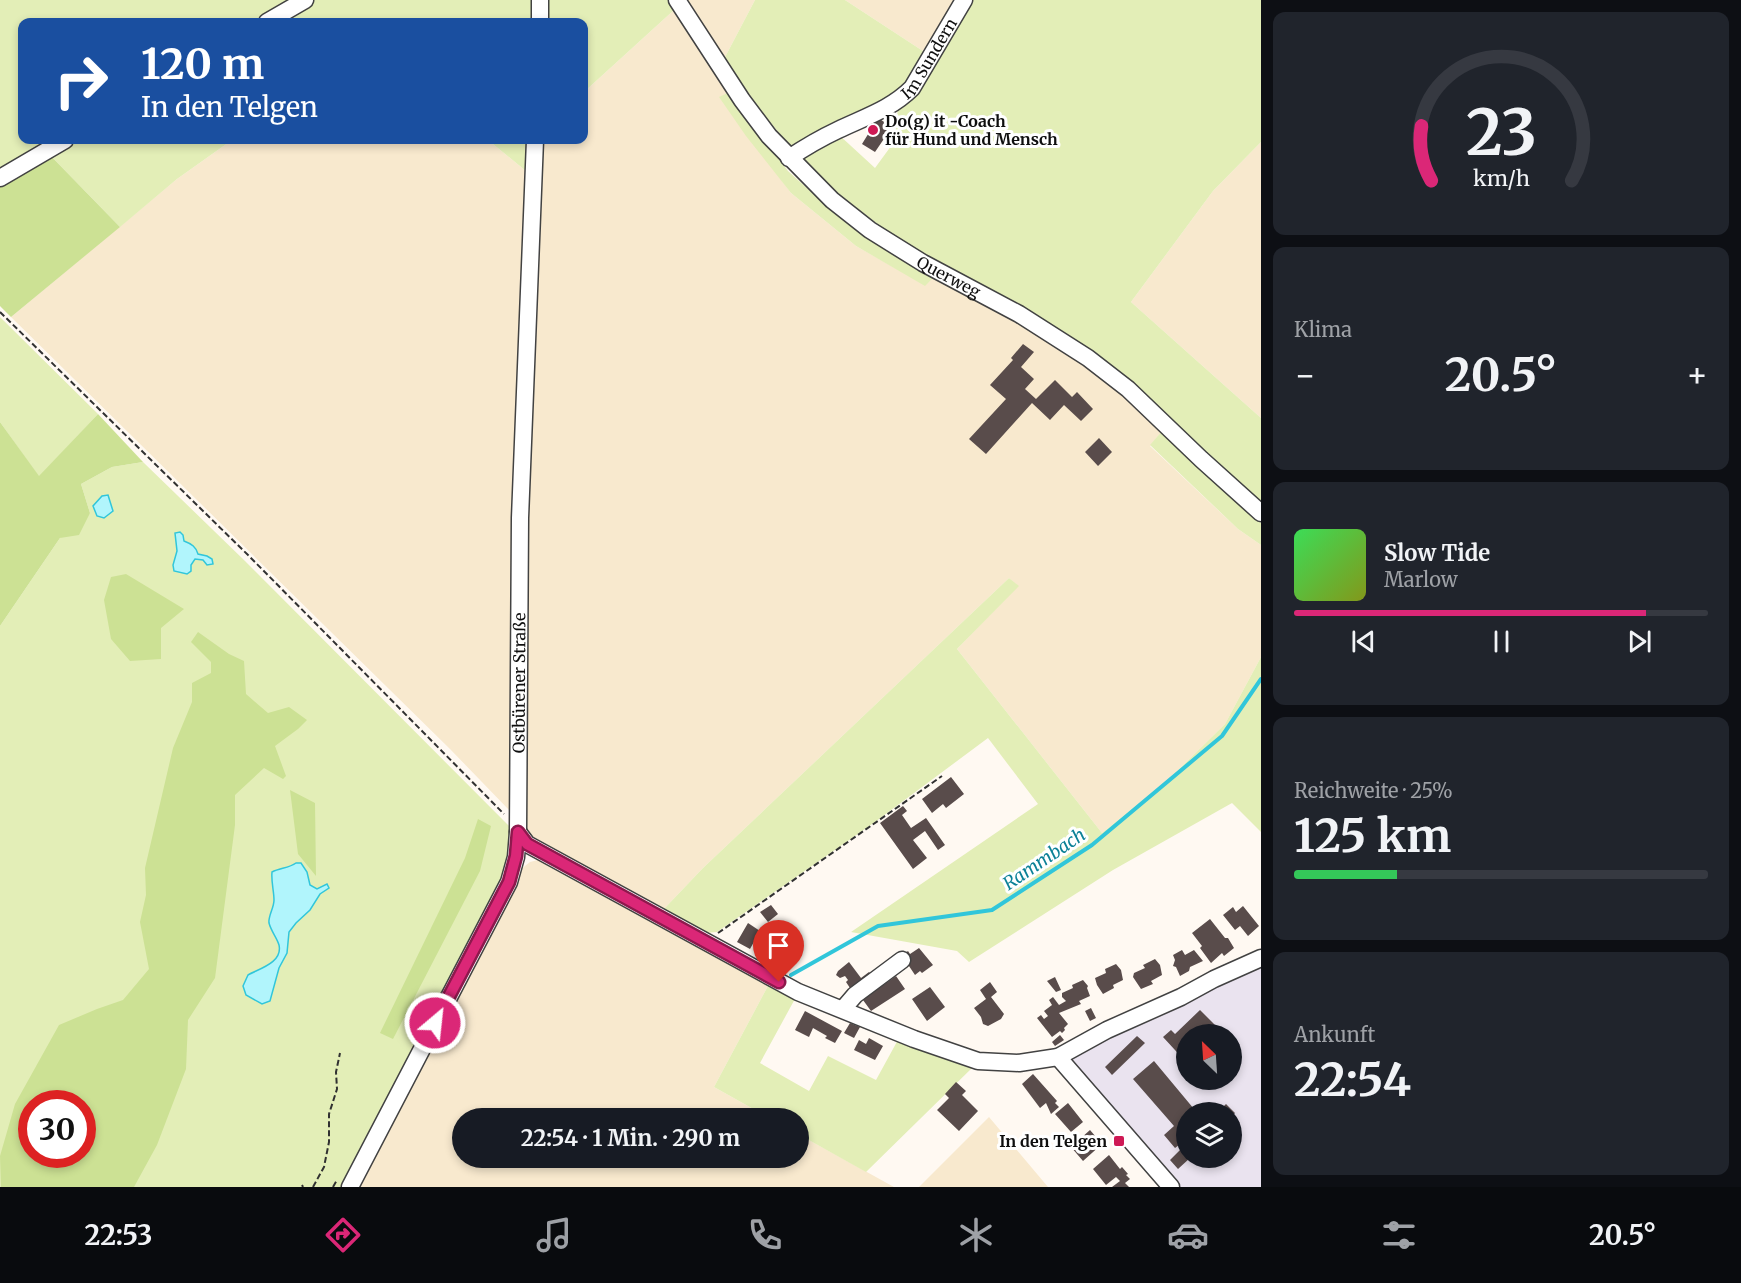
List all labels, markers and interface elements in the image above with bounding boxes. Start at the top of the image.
street label: Im Sundern [897,14,961,103]
text: 120 m [141,38,264,90]
icon: right [42,42,120,120]
text: In den Telgen [141,90,318,124]
text: 23 [1466,94,1536,172]
place label: Do(g) it -Coach für Hund und Mensch [885,111,1058,149]
marker: Do(g) it -Coach für Hund und Mensch [866,123,880,137]
text: km/h [1473,165,1529,192]
street label: Querweg [913,252,984,302]
text: Klima [1294,317,1352,342]
text: 20.5° [1445,347,1557,403]
text: − [1294,355,1316,396]
text: + [1686,355,1708,396]
text: Slow Tide [1384,539,1490,567]
text: Marlow [1384,567,1458,592]
street label: Ostbürener Straße [509,613,529,753]
icon: previous [1347,625,1380,658]
icon: pause [1485,625,1518,658]
icon: next [1623,625,1656,658]
text: Reichweite · 25% [1294,778,1453,803]
text: 125 km [1294,808,1451,864]
water label: Rammbach [998,823,1090,895]
pin [753,920,804,982]
icon: arrive [762,929,795,962]
position arrow [403,991,467,1055]
text: Ankunft [1294,1022,1375,1047]
north arrow [1176,1024,1242,1090]
map controls [1176,1024,1242,1168]
text: 22:54 [1294,1052,1411,1108]
speed limit sign: 30 [18,1090,96,1168]
button: layers [1176,1102,1242,1168]
text: 22:54 · 1 Min. · 290 m [521,1124,740,1152]
place label: In den Telgen [999,1131,1107,1151]
marker: In den Telgen [1112,1134,1126,1148]
icon: directions [322,1214,364,1256]
icon: music [533,1214,575,1256]
icon: phone [744,1214,786,1256]
icon: climate [955,1214,997,1256]
icon: car [1167,1214,1209,1256]
icon: filters [1378,1214,1420,1256]
text: 22:53 [85,1218,153,1252]
text: 20.5° [1589,1218,1656,1252]

